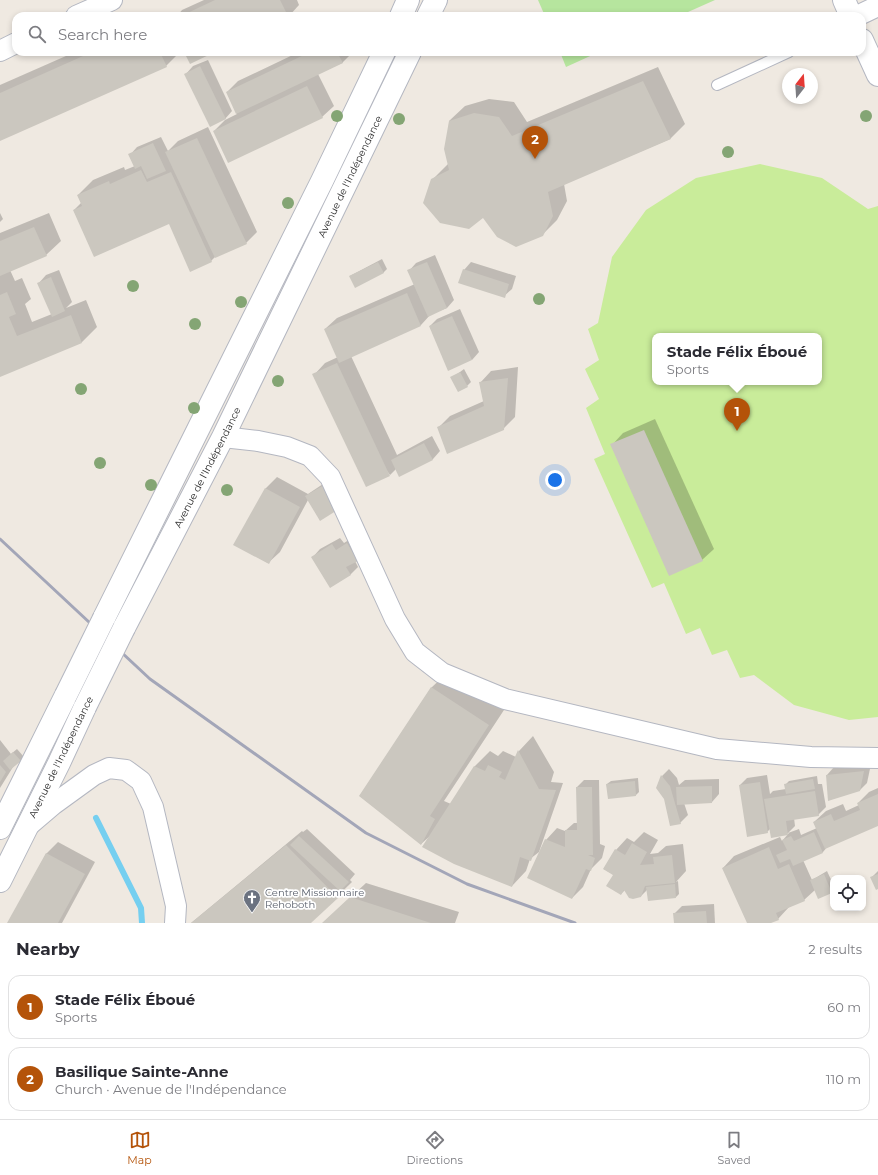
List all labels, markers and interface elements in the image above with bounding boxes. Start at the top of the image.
search box [12,12,866,56]
icon: search [26,23,48,45]
text: Search here [58,25,147,44]
north arrow [782,68,818,104]
street label: Avenue de l'Indépendance [315,113,385,239]
pin: 2 [522,126,548,159]
popup [652,333,822,385]
text: Stade Félix Éboué [667,342,807,361]
text: Sports [667,361,709,377]
pin: 1 [724,398,750,431]
street label: Avenue de l'Indépendance [171,405,243,530]
your location [545,470,565,490]
street label: Avenue de l'Indépendance [26,694,96,820]
map controls [830,875,866,911]
button: locate [830,875,866,911]
place label: Centre Missionnaire Rehoboth [265,886,364,911]
church icon: Centre Missionnaire Rehoboth [242,888,262,913]
text: Nearby [16,939,80,959]
text: 2 results [808,941,862,957]
text: Stade Félix Éboué [55,990,195,1009]
text: 1 [27,999,33,1015]
text: 60 m [827,999,861,1015]
text: Sports [55,1009,97,1025]
text: Basilique Sainte-Anne [55,1062,228,1081]
text: 2 [26,1071,34,1087]
text: 110 m [826,1071,861,1087]
text: Church · Avenue de l'Indépendance [55,1081,287,1097]
tab: Map [127,1129,152,1167]
tab: Directions [407,1129,463,1167]
tab: Saved [718,1129,751,1167]

